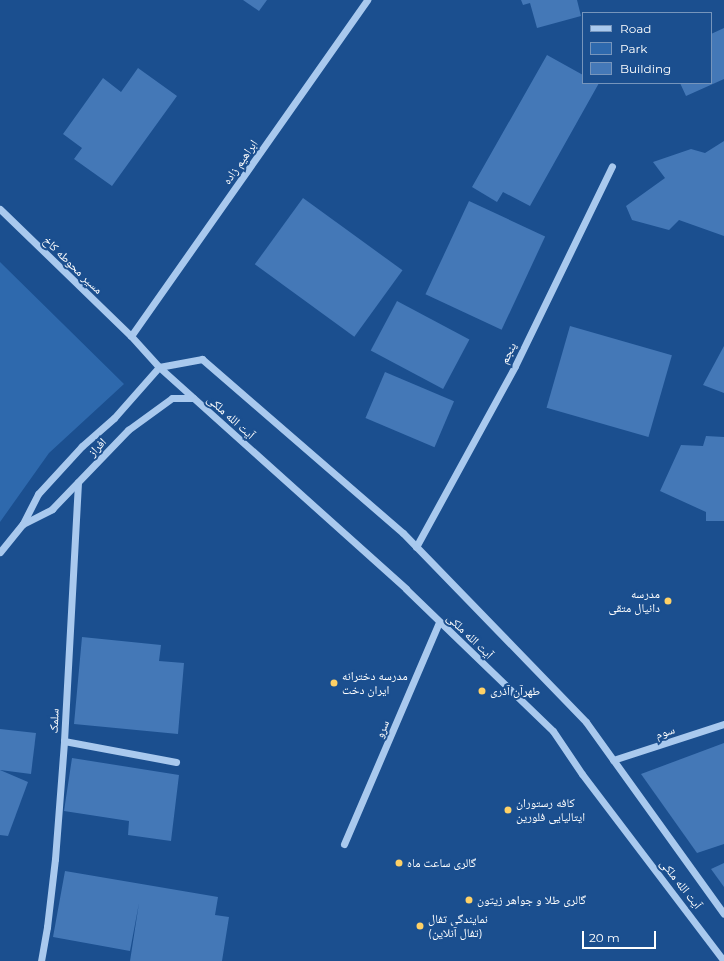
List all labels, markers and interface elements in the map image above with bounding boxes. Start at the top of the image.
legend [582,12,712,84]
text: Road [620,21,651,36]
text: Park [620,41,647,56]
text: Building [620,61,671,76]
street label: ابراهیم زاده [219,137,261,187]
street label: مسیر محوطه کاخ [40,233,106,297]
street label: پنجم [497,340,519,366]
street label: آیت الله ملکی [204,392,258,442]
street label: افراز [85,435,109,459]
place label: مدرسه دانیال متقی [609,587,660,615]
marker: مدرسه دانیال متقی [663,596,673,606]
street label: آیت الله ملکی [444,610,496,662]
place label: مدرسه دخترانه ایران دخت [342,669,408,697]
marker: مدرسه دخترانه ایران دخت [329,678,339,688]
place label: طهرآن آذری [490,684,540,698]
marker: طهرآن آذری [477,686,487,696]
street label: سلمک [46,708,62,734]
street label: سرو [372,718,392,740]
street label: سوم [654,722,676,742]
place label: کافه رستوران ایتالیایی فلورین [516,796,585,824]
marker: کافه رستوران ایتالیایی فلورین [503,805,513,815]
place label: گالری ساعت ماه [407,856,476,870]
street label: آیت الله ملکی [657,856,705,912]
marker: گالری ساعت ماه [394,858,404,868]
place label: گالری طلا و جواهر زیتون [477,893,586,907]
marker: گالری طلا و جواهر زیتون [464,895,474,905]
place label: نمایندگی تفال (تفال آنلاین) [428,912,488,940]
marker: نمایندگی تفال (تفال آنلاین) [415,921,425,931]
scale bar [584,923,658,949]
text: 20 m [589,930,620,945]

